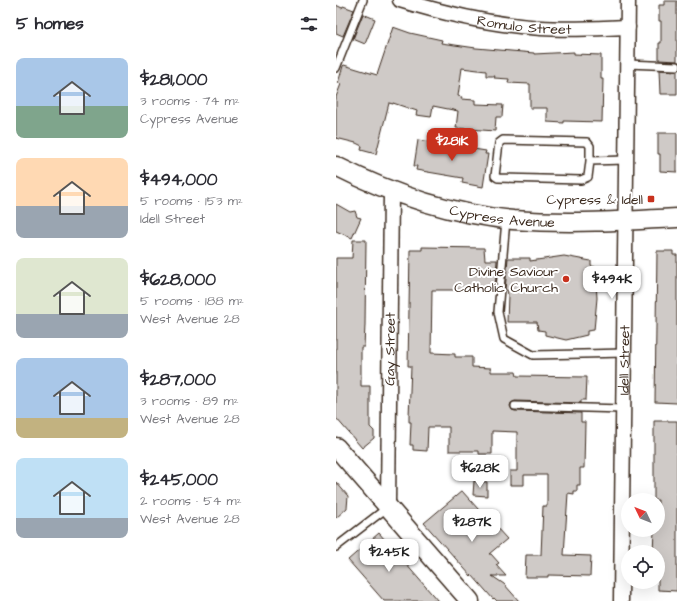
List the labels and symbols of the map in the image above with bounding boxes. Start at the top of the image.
street label: Romulo Street [475,11,572,40]
pin: $281K [424,128,480,162]
place label: Cypress & Idell [546,190,643,210]
marker: Cypress & Idell [646,194,656,204]
street label: Cypress Avenue [447,200,555,233]
place label: Divine Saviour Catholic Church [454,262,558,298]
pin: $494K [584,266,640,300]
marker: Divine Saviour Catholic Church [561,274,571,284]
street label: Gay Street [380,312,401,386]
street label: Idell Street [614,325,635,395]
pin: $628K [452,455,508,489]
north arrow [621,493,665,537]
pin: $287K [444,509,500,543]
pin: $245K [361,539,417,573]

